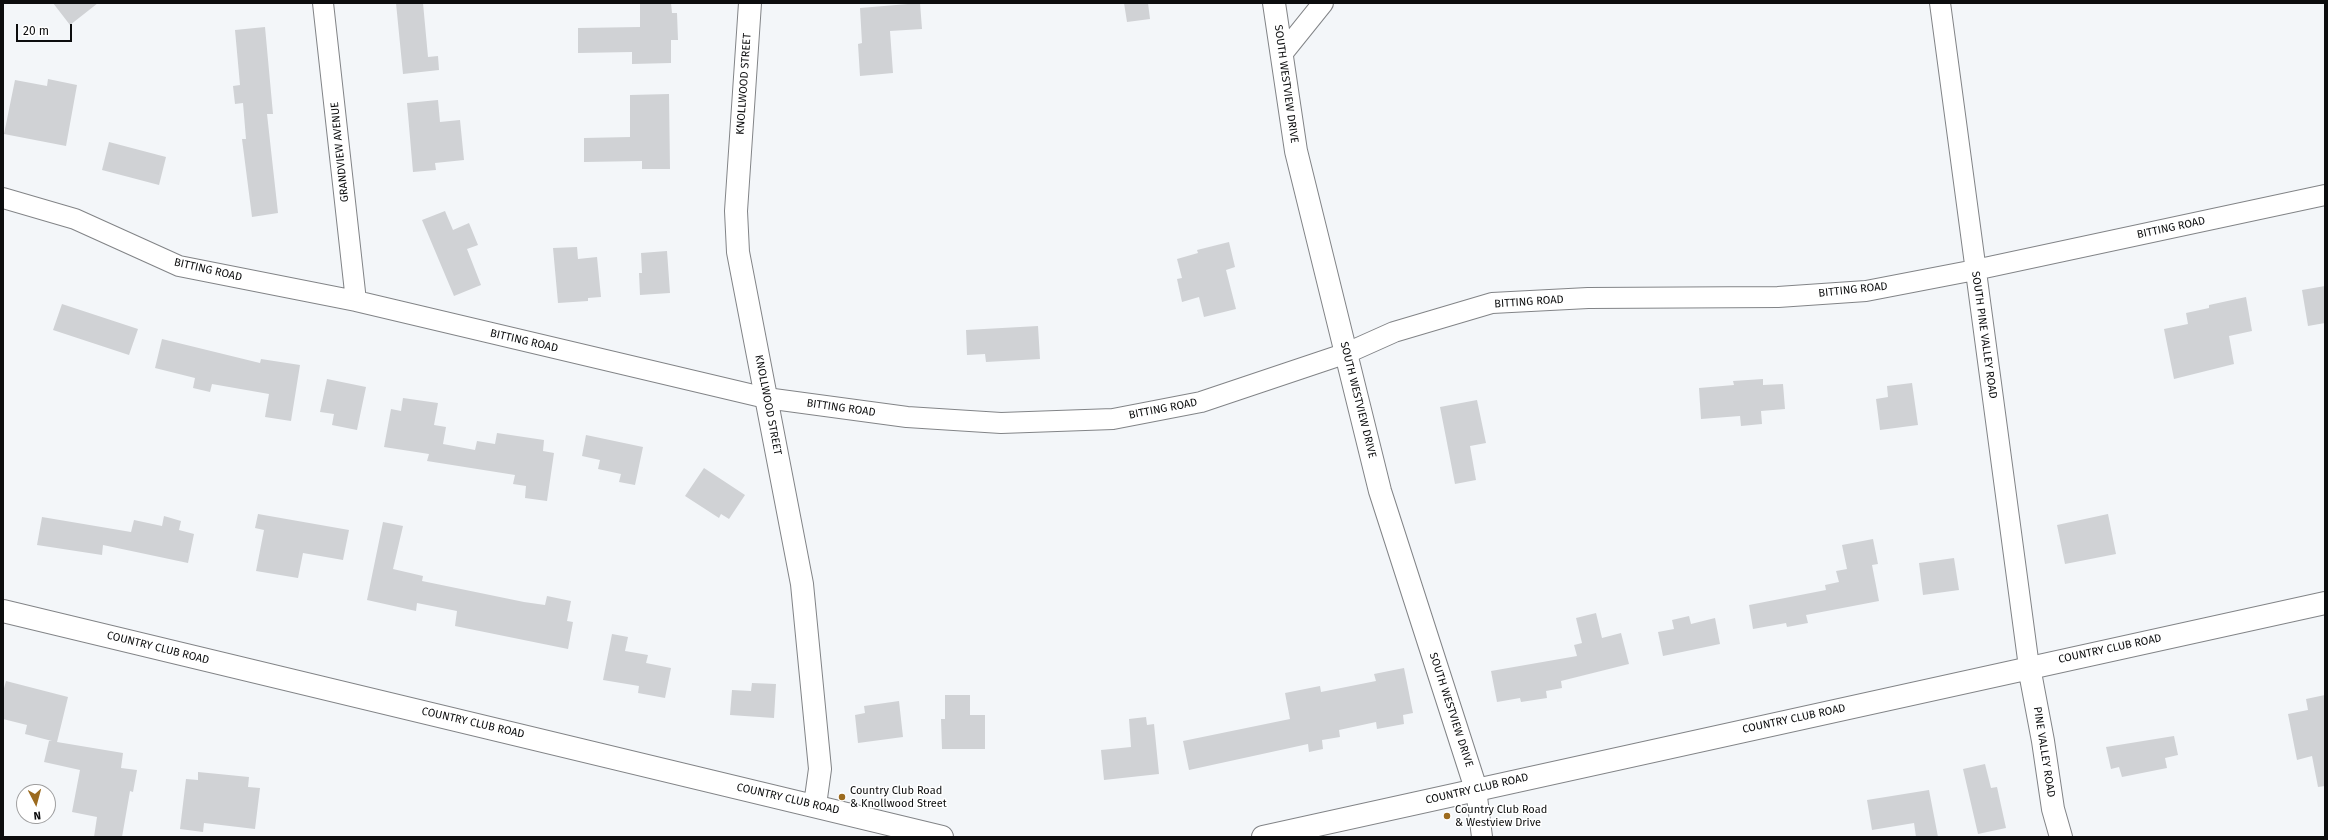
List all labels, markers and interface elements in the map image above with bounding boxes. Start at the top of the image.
scale bar [18,16,74,42]
text: 20 m [23,24,49,38]
street label: SOUTH WESTVIEW DRIVE [1271,24,1301,144]
street label: KNOLLWOOD STREET [734,33,754,135]
street label: GRANDVIEW AVENUE [328,101,352,203]
street label: BITTING ROAD [2136,214,2206,242]
street label: BITTING ROAD [173,256,243,284]
street label: SOUTH PINE VALLEY ROAD [1969,271,1999,399]
street label: BITTING ROAD [1818,280,1888,300]
street label: BITTING ROAD [1494,293,1564,311]
street label: BITTING ROAD [489,327,559,355]
street label: SOUTH WESTVIEW DRIVE [1337,340,1379,460]
street label: KNOLLWOOD STREET [752,354,784,456]
street label: BITTING ROAD [1128,396,1198,422]
street label: BITTING ROAD [806,397,876,419]
street label: COUNTRY CLUB ROAD [105,629,211,667]
street label: COUNTRY CLUB ROAD [2057,632,2163,666]
street label: SOUTH WESTVIEW DRIVE [1426,651,1476,769]
street label: COUNTRY CLUB ROAD [1741,702,1847,736]
street label: COUNTRY CLUB ROAD [420,705,526,741]
street label: PINE VALLEY ROAD [2030,706,2058,798]
street label: COUNTRY CLUB ROAD [1424,771,1530,807]
street label: COUNTRY CLUB ROAD [735,781,841,817]
north arrow [16,784,56,824]
place label: Country Club Road & Knollwood Street [850,784,947,810]
marker: Country Club Road & Knollwood Street [837,792,847,802]
place label: Country Club Road & Westview Drive [1455,803,1547,829]
text: N [33,809,42,822]
marker: Country Club Road & Westview Drive [1442,811,1452,821]

